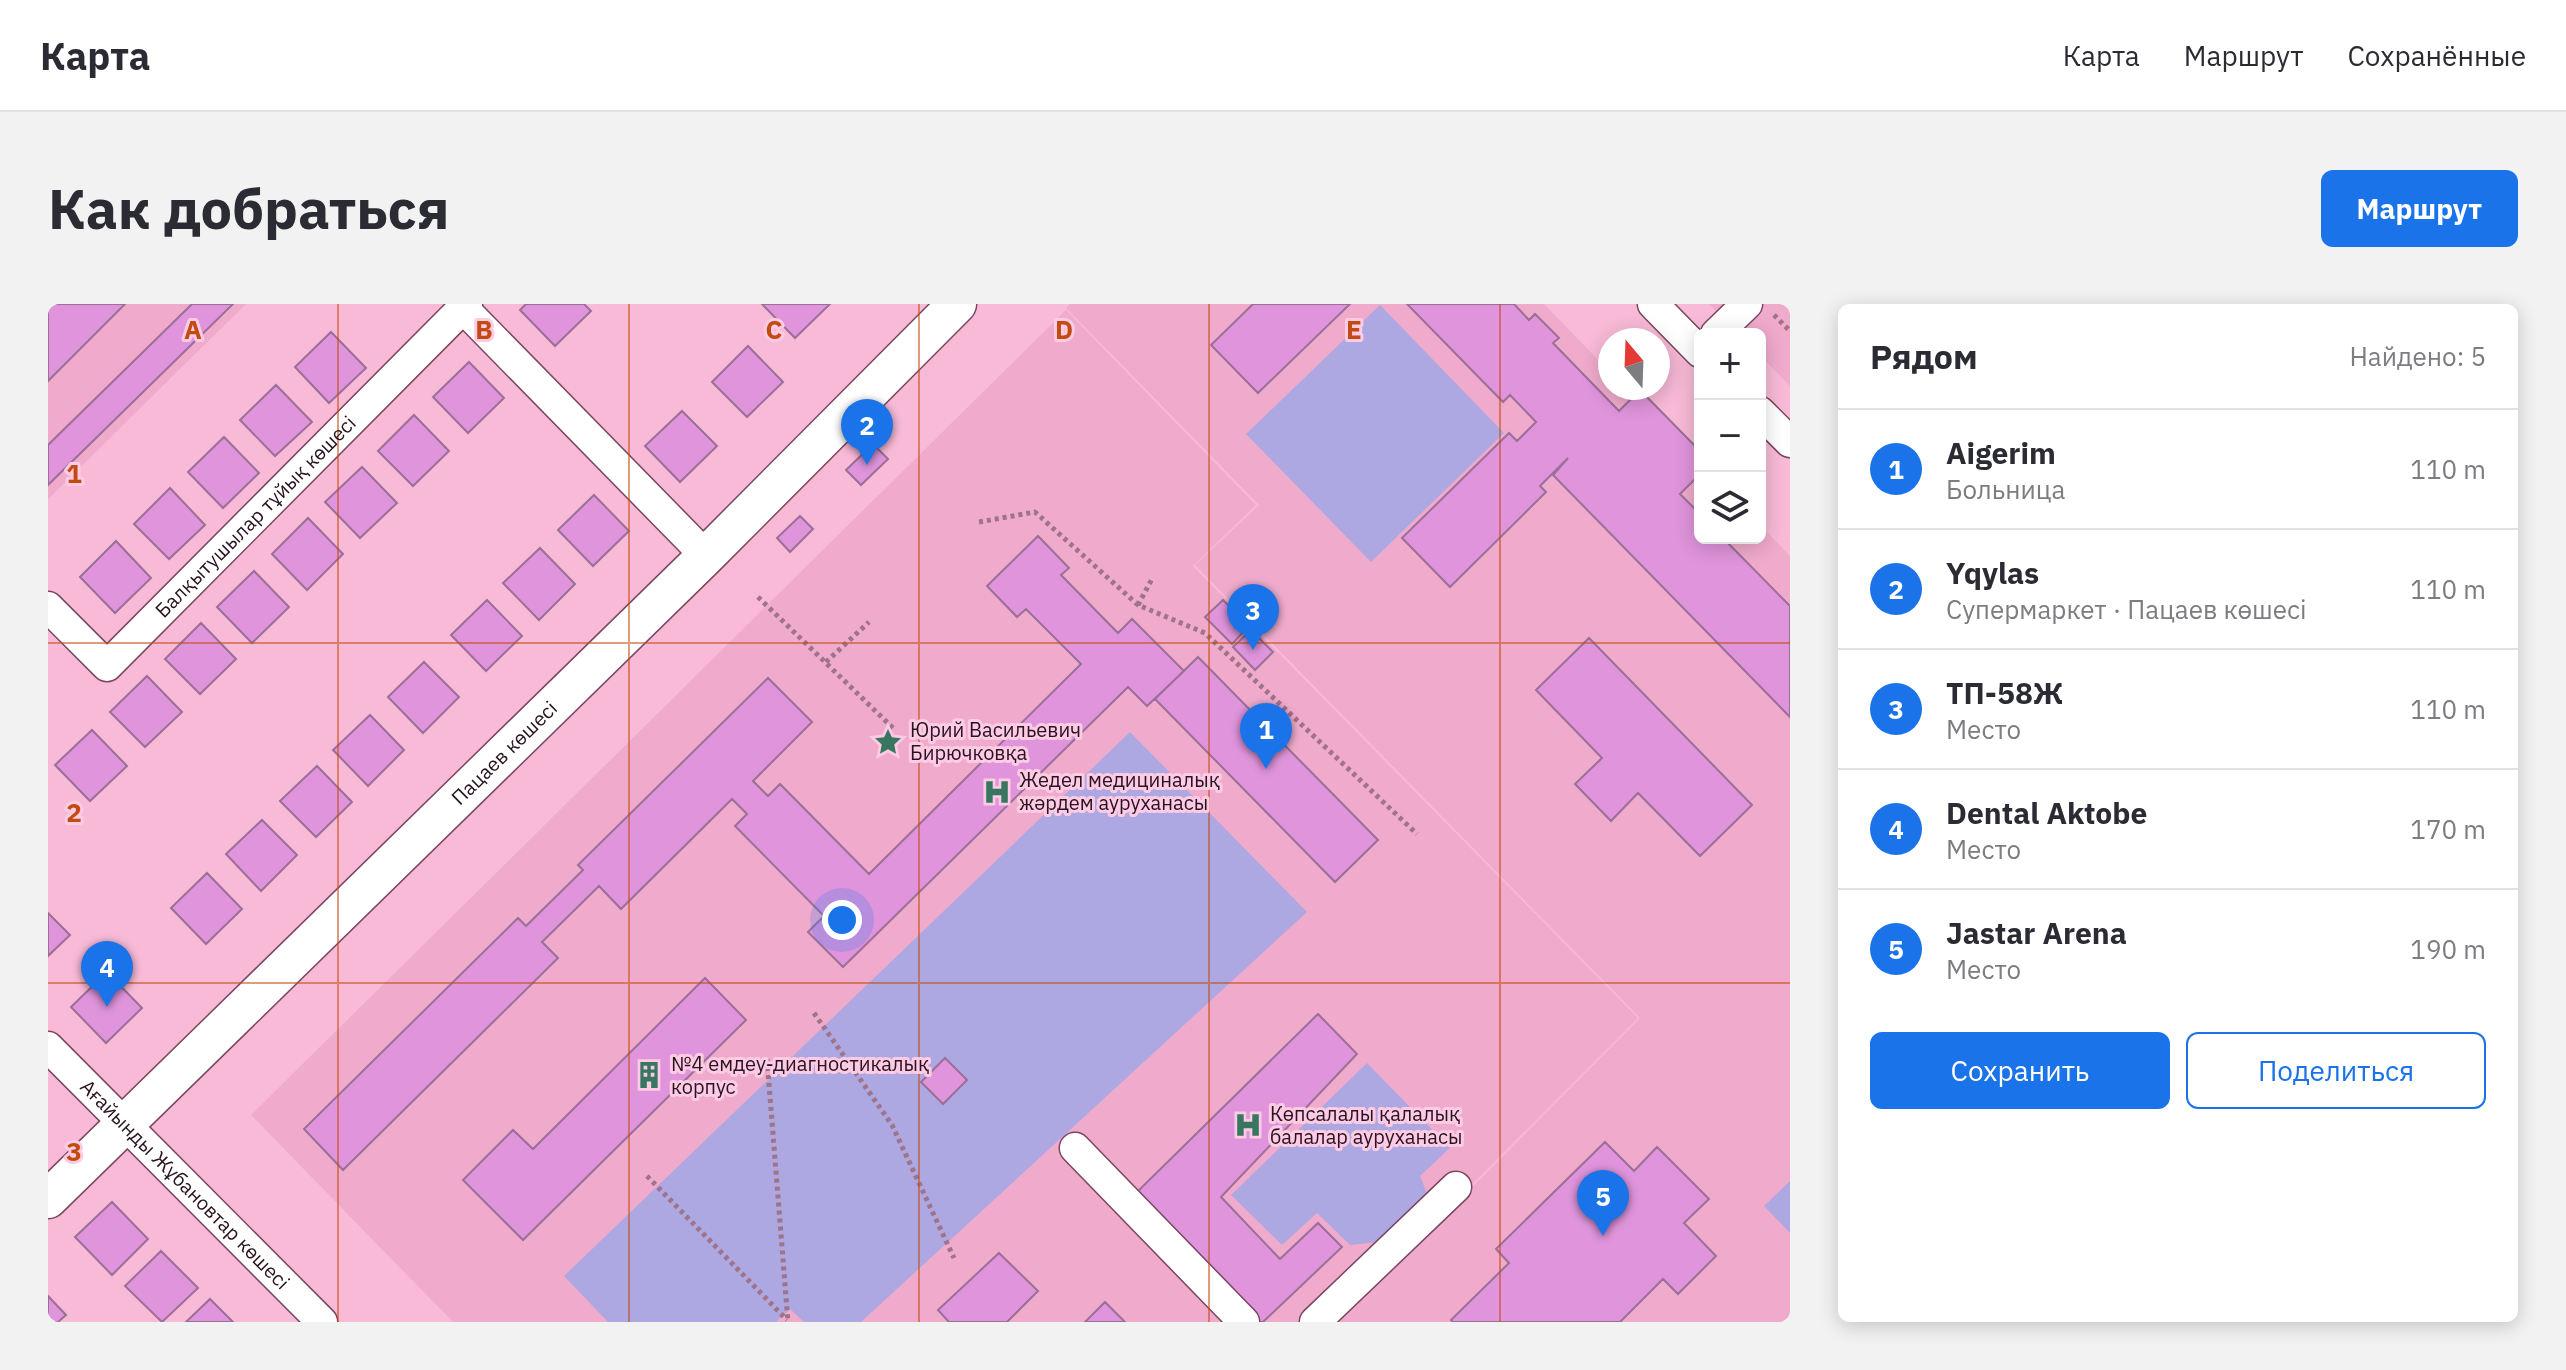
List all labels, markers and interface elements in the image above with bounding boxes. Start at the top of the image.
text: Карта [40,31,150,80]
text: Карта [2063,37,2140,74]
text: Маршрут [2184,37,2303,74]
text: Сохранённые [2347,37,2526,74]
button: Маршрут [2321,170,2518,247]
text: Как добраться [48,172,449,244]
text: A [184,312,202,346]
text: B [475,312,493,346]
text: C [766,312,783,346]
text: D [1055,312,1073,346]
text: E [1346,312,1362,346]
north arrow [1598,328,1670,400]
map controls [1694,328,1766,544]
button: + [1694,328,1766,400]
text: Рядом [1870,334,1978,378]
text: Найдено: 5 [2349,339,2486,373]
pin: 2 [841,399,893,465]
button: − [1694,400,1766,472]
street label: Балқытушылар тұйық көшесі [149,410,361,623]
text: Aigerim [1946,433,2056,472]
text: 1 [1888,452,1904,486]
text: 110 m [2410,452,2486,486]
text: 1 [66,456,82,490]
button: layers [1694,472,1766,544]
text: Больница [1946,472,2065,506]
text: Yqylas [1946,553,2039,592]
text: 2 [1888,572,1904,606]
text: 110 m [2410,572,2486,606]
pin: 3 [1227,584,1279,650]
text: Супермаркет · Пацаев көшесі [1946,592,2307,626]
text: ТП-58Ж [1946,673,2063,712]
text: 3 [1888,692,1904,726]
text: 110 m [2410,692,2486,726]
street label: Пацаев көшесі [445,695,563,811]
pin: 1 [1240,703,1292,769]
text: Место [1946,712,2021,746]
place label: Юрий Васильевич Бирючковқа [910,716,1081,766]
place icon: Юрий Васильевич Бирючковқа [873,727,903,757]
place label: Жедел медициналық жәрдем ауруханасы [1019,766,1220,816]
hospital icon: Жедел медициналық жәрдем ауруханасы [982,777,1012,807]
text: Dental Aktobe [1946,793,2147,832]
text: 2 [66,795,82,829]
text: 4 [1888,812,1904,846]
text: 170 m [2410,812,2486,846]
text: Место [1946,832,2021,866]
your location [822,900,862,940]
text: Jastar Arena [1946,913,2127,952]
text: 5 [1888,932,1904,966]
text: 190 m [2410,932,2486,966]
pin: 4 [81,941,133,1007]
text: Место [1946,952,2021,986]
button: Сохранить [1870,1032,2170,1109]
button: Поделиться [2186,1032,2486,1109]
place label: №4 емдеу-диагностикалық корпус [671,1050,929,1100]
building icon: №4 емдеу-диагностикалық корпус [634,1060,664,1090]
street label: Ағайынды Жұбановтар көшесі [75,1073,296,1295]
place label: Көпсалалы қалалық балалар ауруханасы [1270,1100,1462,1150]
hospital icon: Көпсалалы қалалық балалар ауруханасы [1233,1110,1263,1140]
text: 3 [66,1134,82,1168]
pin: 5 [1577,1170,1629,1236]

